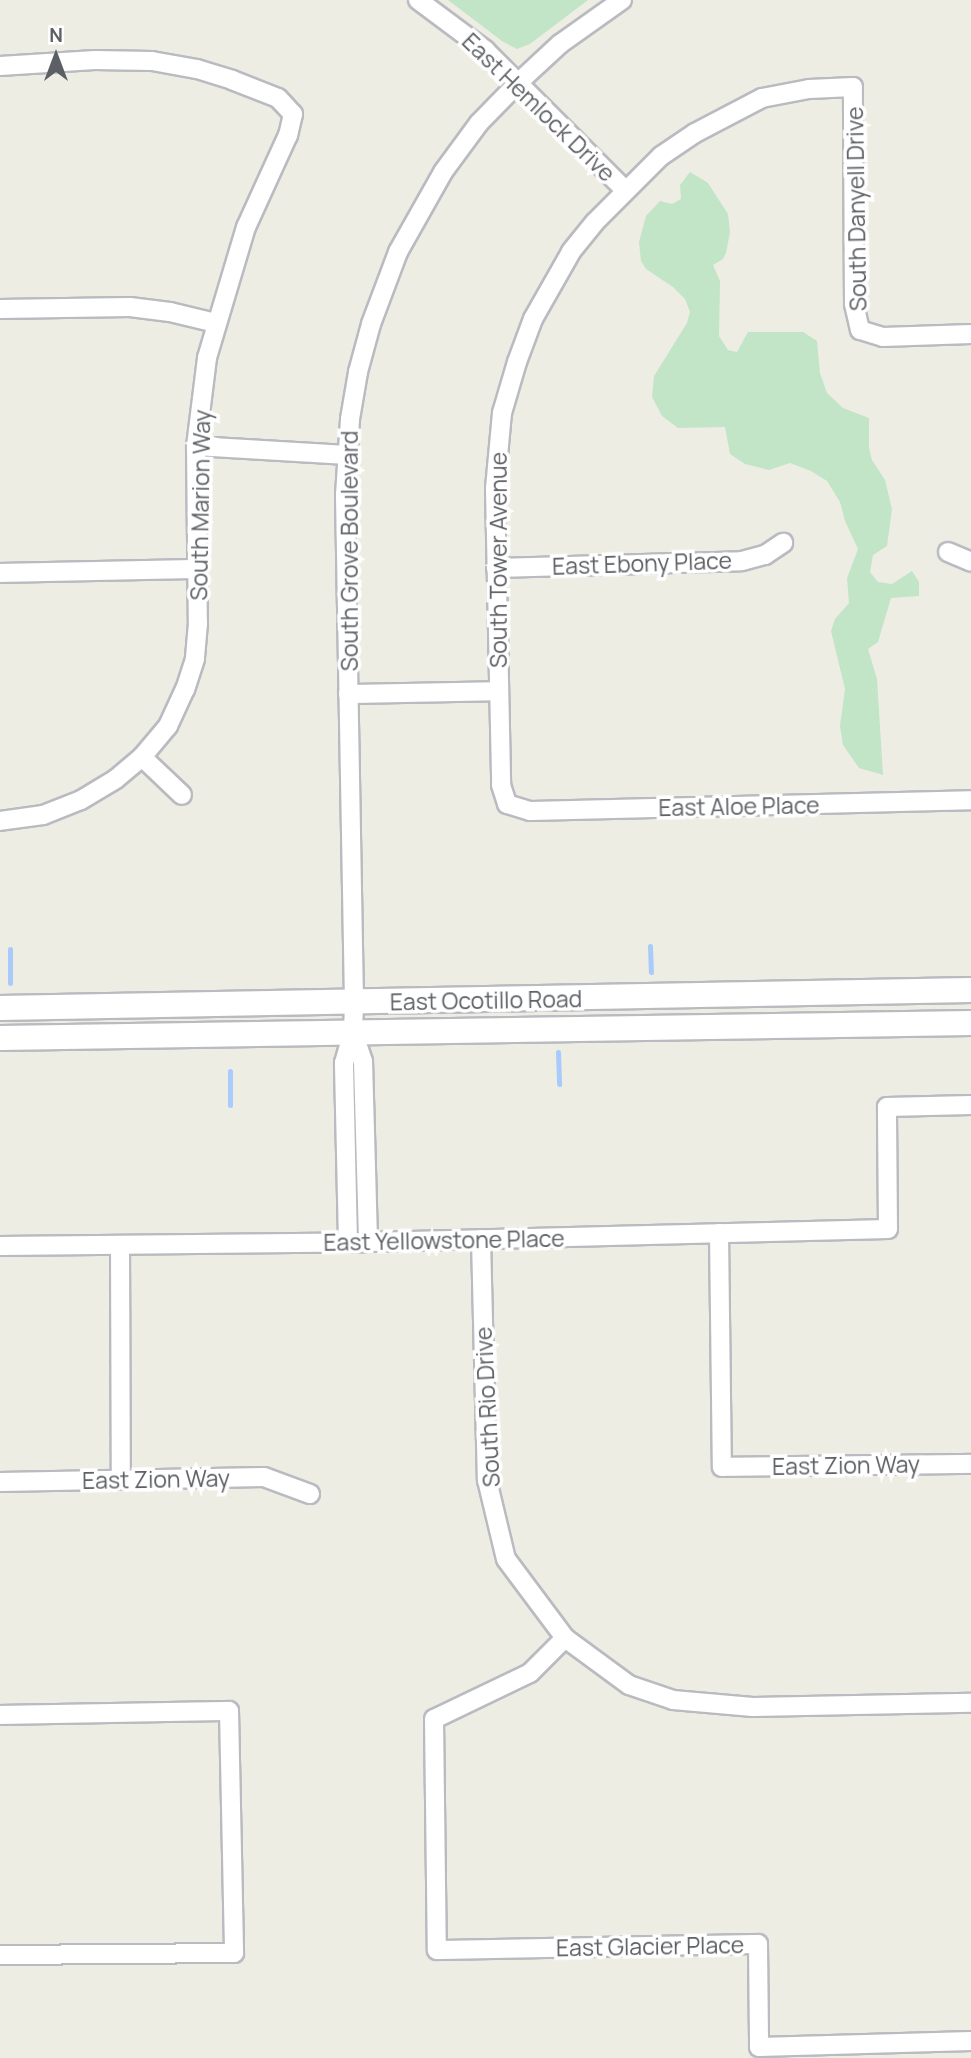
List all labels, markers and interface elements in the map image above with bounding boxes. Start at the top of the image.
north arrow [21,21,91,91]
text: N [49,22,63,48]
street label: East Hemlock Drive [457,27,621,187]
street label: South Danyell Drive [840,106,872,312]
street label: South Marion Way [185,409,215,601]
street label: South Grove Boulevard [335,431,363,671]
street label: South Tower Avenue [484,452,512,668]
street label: East Ebony Place [552,546,732,580]
street label: East Aloe Place [658,791,820,821]
street label: East Ocotillo Road [390,985,582,1015]
street label: East Yellowstone Place [323,1224,565,1256]
street label: South Rio Drive [469,1326,505,1488]
street label: East Zion Way [772,1450,920,1480]
street label: East Zion Way [82,1464,230,1494]
street label: East Glacier Place [556,1931,744,1961]

